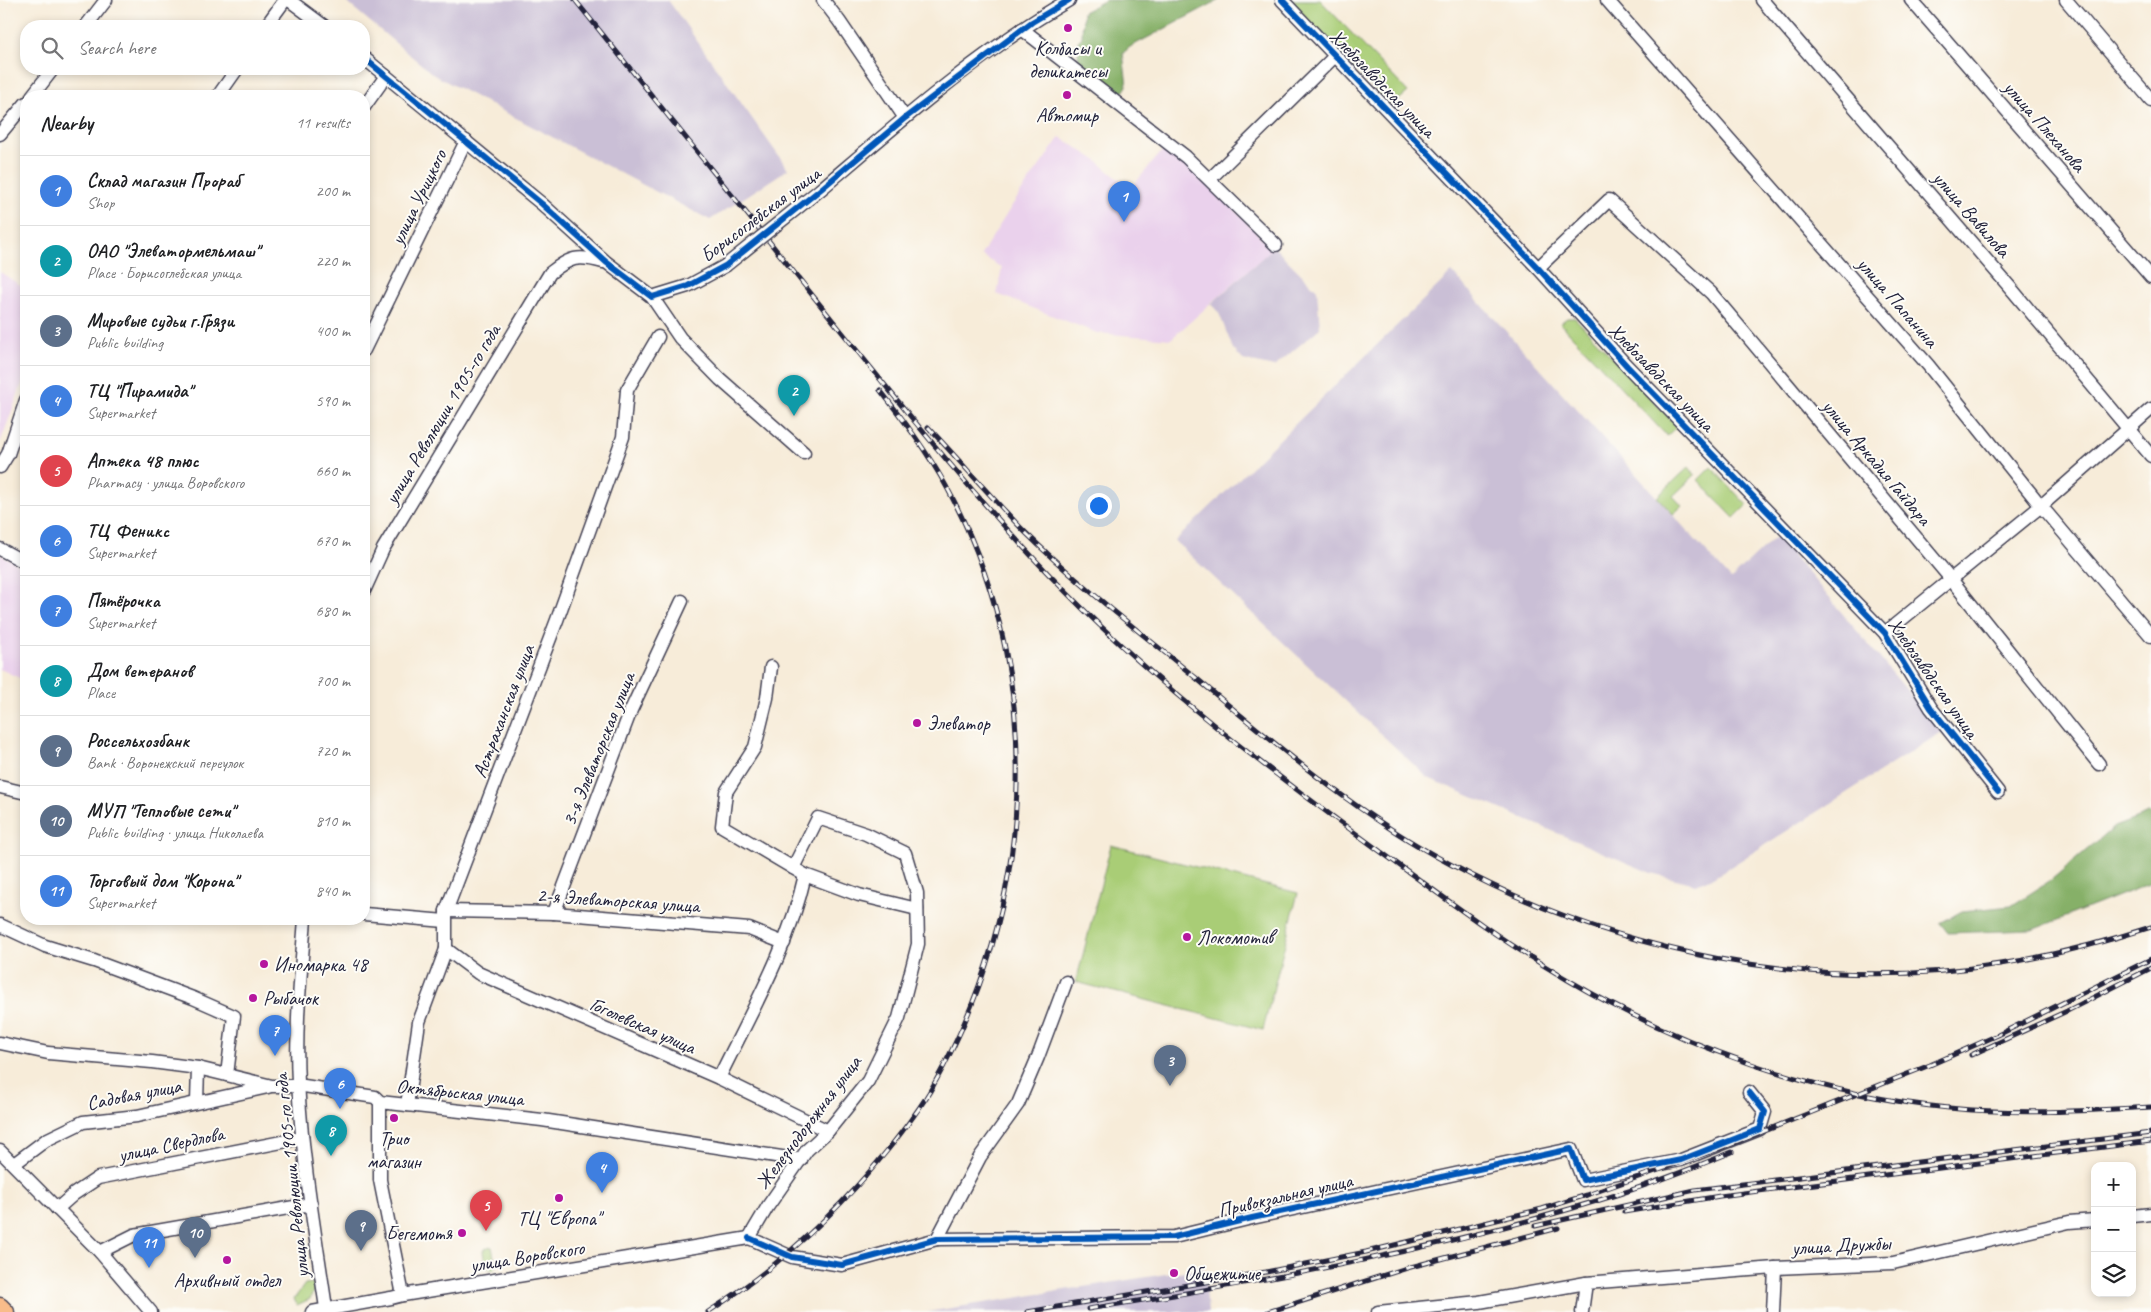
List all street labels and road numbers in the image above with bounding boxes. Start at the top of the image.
street label: Хлебозаводская улица [1325,24,1442,144]
street label: улица Плеханова [1997,75,2092,178]
street label: улица Урицкого [384,145,453,250]
street label: Борисоглебская улица [695,160,827,268]
street label: улица Вавилова [1927,165,2017,264]
street label: улица Папанина [1851,251,1945,354]
street label: улица Революции 1905-го года [378,318,507,510]
street label: Хлебозаводская улица [1604,318,1721,438]
street label: улица Аркадия Гайдара [1816,393,1938,532]
street label: Хлебозаводская улица [1883,613,1985,745]
street label: Астраханская улица [467,640,541,781]
street label: 3-я Элеваторская улица [556,667,641,829]
street label: 2-я Элеваторская улица [536,882,702,919]
street label: Гоголевская улица [586,991,701,1061]
street label: Железнодорожная улица [750,1050,868,1194]
street label: улица Революции 1905-го года [268,1071,315,1280]
street label: Садовая улица [85,1073,185,1116]
street label: Октябрьская улица [395,1073,527,1112]
street label: улица Свердлова [115,1121,228,1168]
street label: Привокзальная улица [1216,1167,1357,1224]
street label: улица Дружбы [1790,1230,1892,1261]
street label: улица Воровского [467,1235,587,1278]

